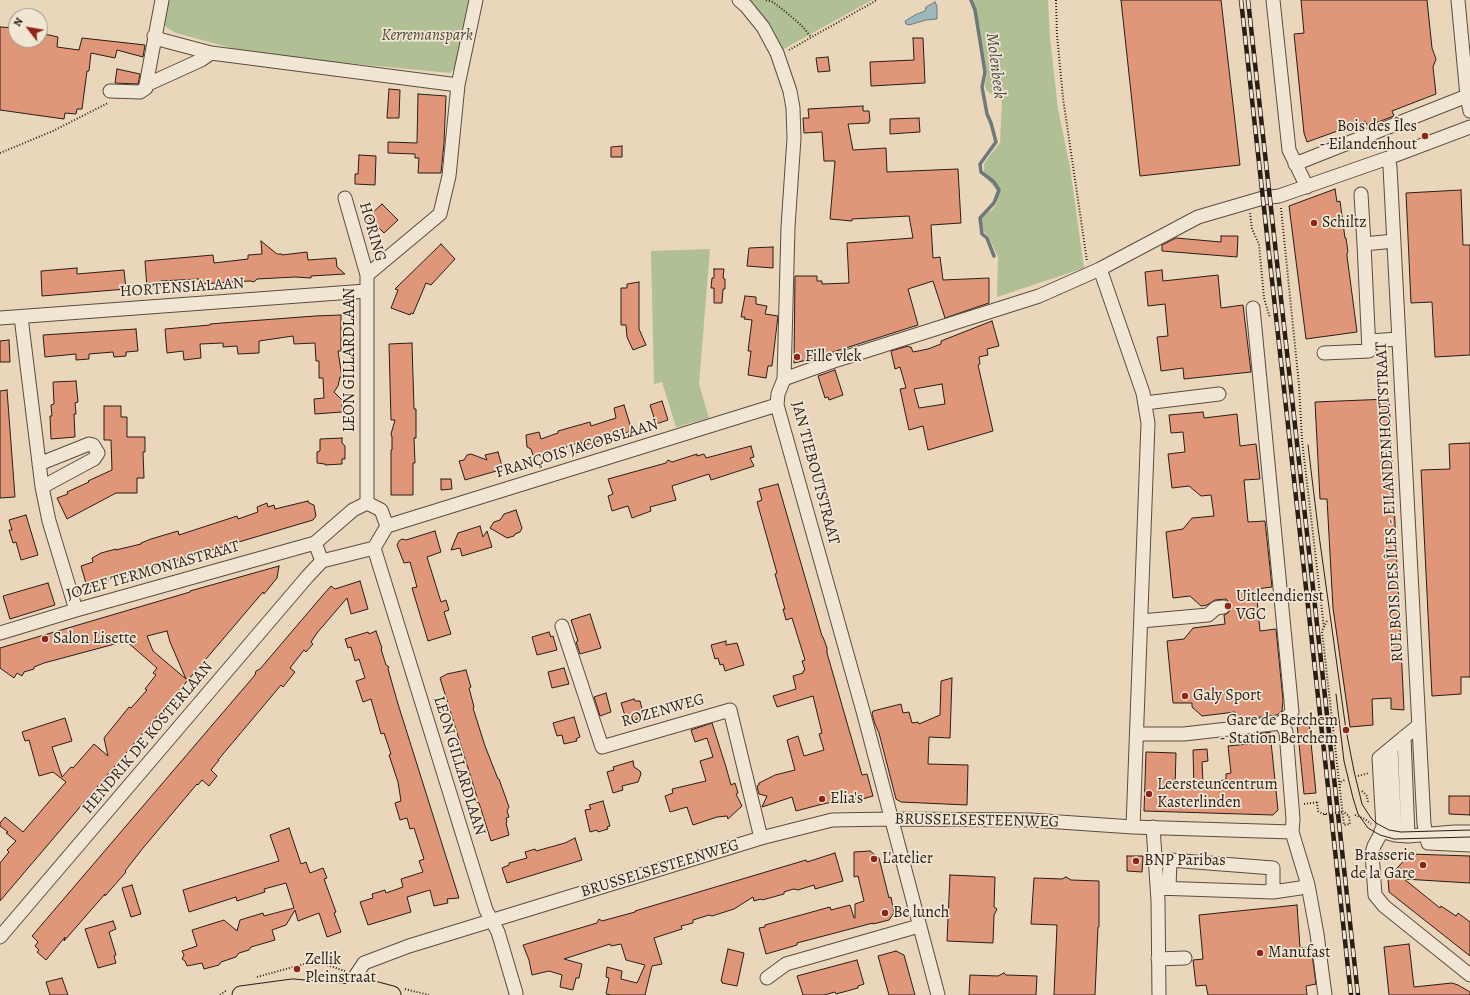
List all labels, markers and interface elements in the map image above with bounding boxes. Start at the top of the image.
north arrow [8,8,48,48]
text: N [10,15,27,29]
park label: Kerremanspark [381,26,473,46]
water label: Molenbeek [981,32,1009,100]
place label: Bois des Îles - Eilandenhout [1319,117,1417,155]
marker: Bois des Îles - Eilandenhout [1420,131,1430,141]
street label: HORING [354,200,390,264]
place label: Schiltz [1322,213,1367,233]
marker: Schiltz [1309,218,1319,228]
street label: HORTENSIALAAN [119,274,245,302]
street label: LEON GILLARDLAAN [340,288,360,432]
street label: RUE BOIS DES ÎLES - EILANDENHOUTSTRAAT [1372,341,1408,663]
place label: Fille vlek [805,347,862,367]
marker: Fille vlek [792,352,802,362]
street label: JAN TIEBOUTSTRAAT [787,399,843,547]
street label: FRANÇOIS JACOBSLAAN [493,415,661,483]
street label: JOZEF TERMONIASTRAAT [64,537,242,605]
place label: Uitleendienst VGC [1236,587,1324,625]
marker: Uitleendienst VGC [1223,601,1233,611]
place label: Salon Lisette [53,629,136,649]
marker: Salon Lisette [40,634,50,644]
street label: HENDRIK DE KOSTERLAAN [79,658,217,818]
place label: Galy Sport [1193,686,1261,706]
street label: ROZENWEG [619,690,707,732]
marker: Galy Sport [1180,691,1190,701]
street label: LEON GILLARDLAAN [429,694,489,838]
place label: Gare de Berchem - Station Berchem [1220,711,1338,749]
marker: Gare de Berchem - Station Berchem [1341,725,1351,735]
place label: Leersteuncentrum Kasterlinden [1157,775,1278,813]
place label: Elia's [830,789,863,809]
marker: Leersteuncentrum Kasterlinden [1144,789,1154,799]
marker: Elia's [817,794,827,804]
street label: BRUSSELSESTEENWEG [894,810,1060,832]
street label: BRUSSELSESTEENWEG [578,836,742,902]
place label: Brasserie de la Gare [1350,846,1415,884]
place label: L'atelier [882,849,933,869]
place label: BNP Paribas [1144,851,1226,871]
marker: L'atelier [869,854,879,864]
marker: BNP Paribas [1131,856,1141,866]
marker: Brasserie de la Gare [1418,860,1428,870]
place label: Be lunch [893,903,949,923]
marker: Be lunch [880,908,890,918]
place label: Manufast [1268,943,1331,963]
marker: Manufast [1255,948,1265,958]
place label: Zellik Pleinstraat [305,950,376,988]
marker: Zellik Pleinstraat [292,964,302,974]

